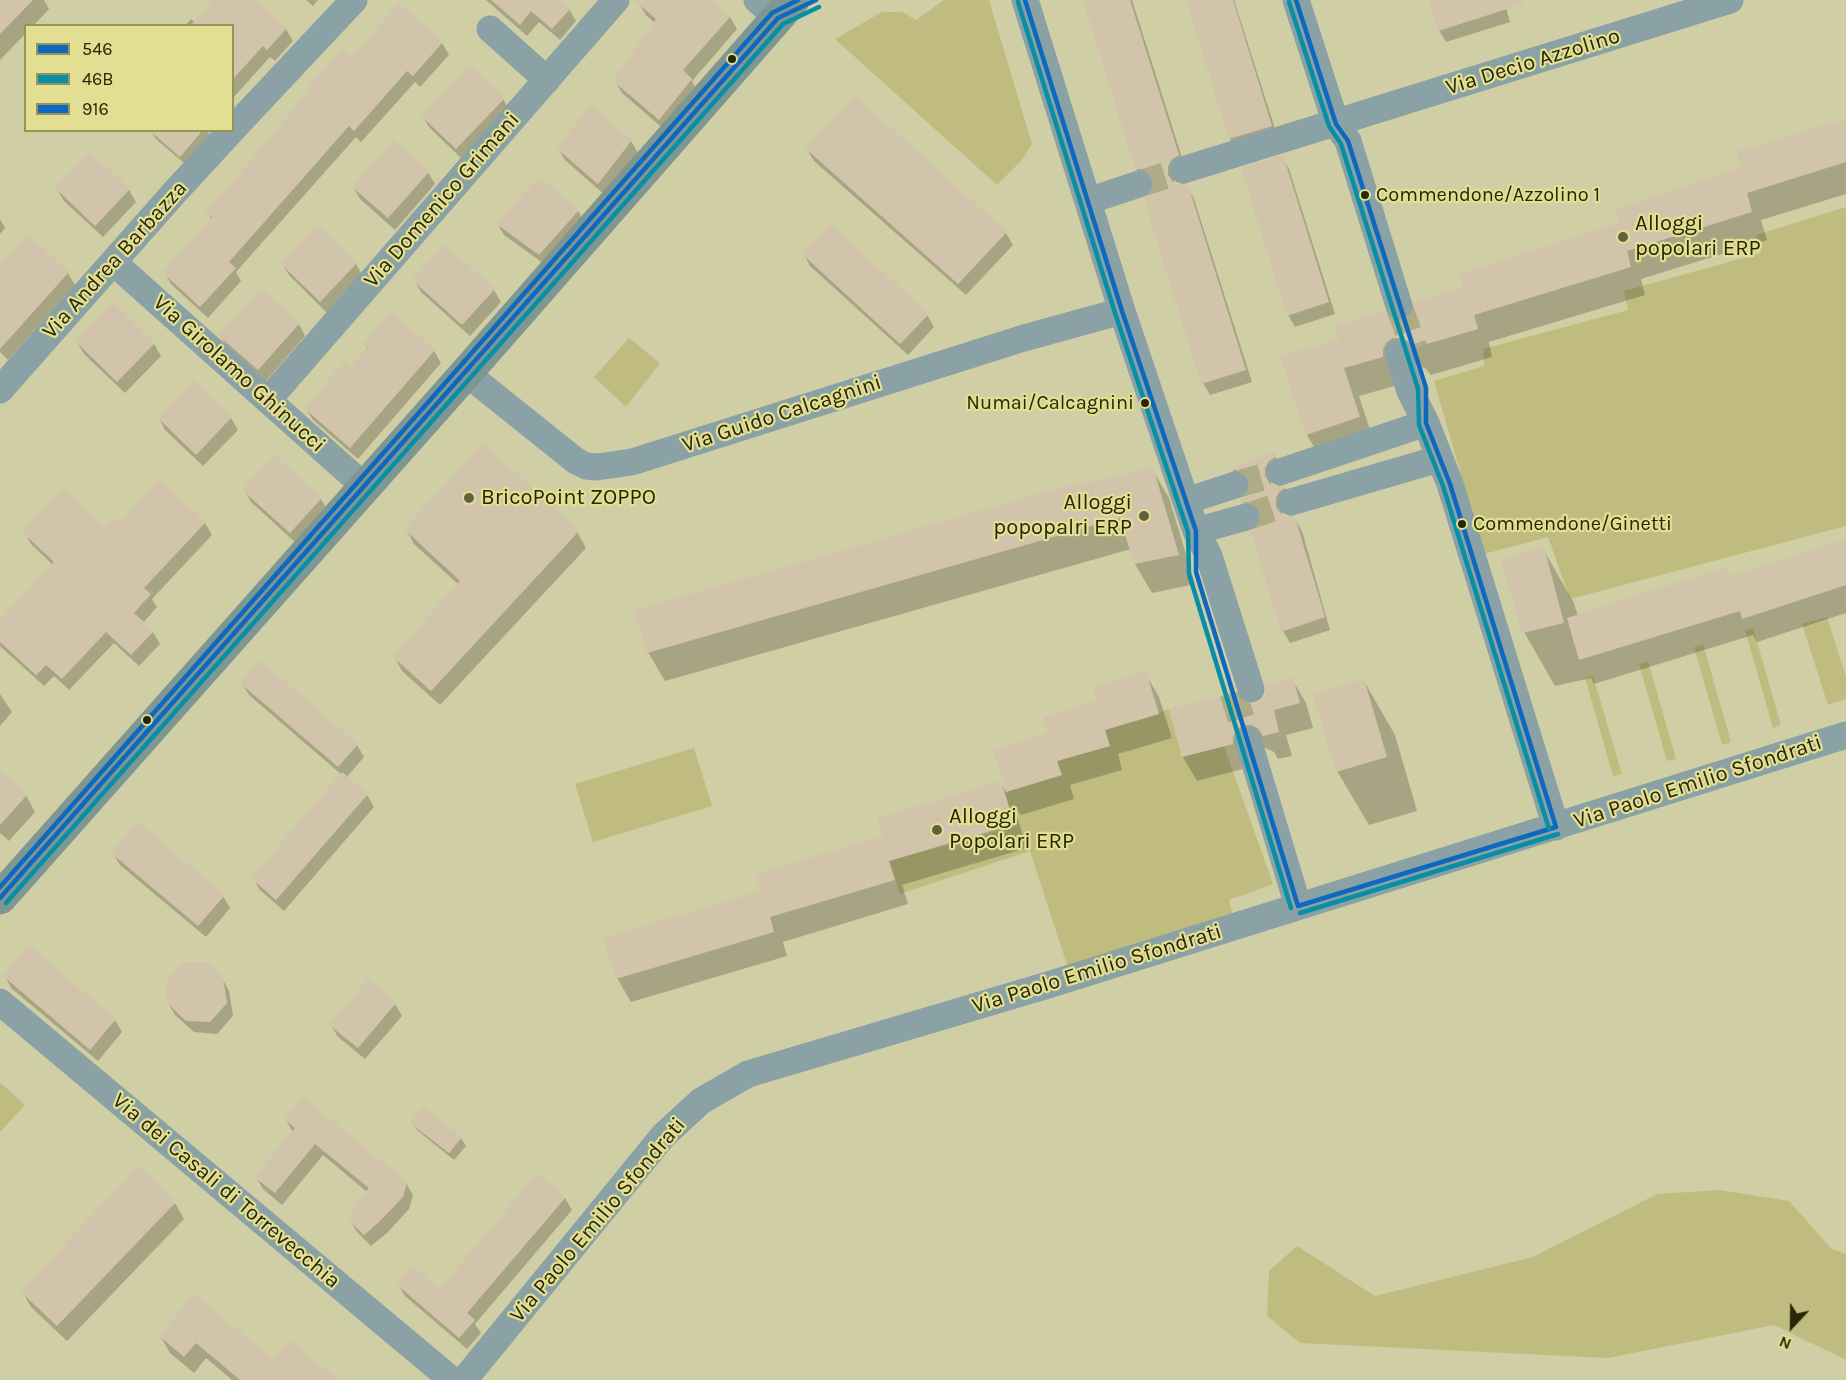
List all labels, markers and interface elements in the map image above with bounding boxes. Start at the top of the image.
street label: Via Decio Azzolino [1443,23,1623,101]
legend [24,24,234,132]
text: 546 [82,38,113,60]
unlabelled marker [726,53,738,65]
text: 46B [82,68,114,90]
text: 916 [82,98,109,120]
street label: Via Domenico Grimani [358,107,526,293]
street label: Via Andrea Barbazza [37,175,193,345]
place label: Commendone/Azzolino 1 [1376,183,1600,207]
marker: Commendone/Azzolino 1 [1359,189,1371,201]
place label: Alloggi popolari ERP [1635,211,1761,262]
marker: Alloggi popolari ERP [1616,230,1630,244]
street label: Via Girolamo Ghinucci [147,290,331,458]
street label: Via Guido Calcagnini [679,369,885,459]
place label: Numai/Calcagnini [966,391,1134,415]
marker: Numai/Calcagnini [1139,397,1151,409]
place label: BricoPoint ZOPPO [481,485,656,511]
place label: Alloggi popopalri ERP [993,490,1132,542]
marker: BricoPoint ZOPPO [462,491,476,505]
marker: Alloggi popopalri ERP [1137,509,1151,523]
place label: Commendone/Ginetti [1473,512,1672,536]
marker: Commendone/Ginetti [1456,518,1468,530]
unlabelled marker [141,714,153,726]
street label: Via Paolo Emilio Sfondrati [1571,729,1825,835]
place label: Alloggi Popolari ERP [949,804,1074,855]
marker: Alloggi Popolari ERP [930,823,944,837]
street label: Via Paolo Emilio Sfondrati [969,918,1225,1020]
street label: Via dei Casali di Torrevecchia [106,1088,346,1294]
street label: Via Paolo Emilio Sfondrati [504,1112,692,1328]
north arrow [1762,1296,1822,1356]
text: N [1776,1332,1794,1354]

